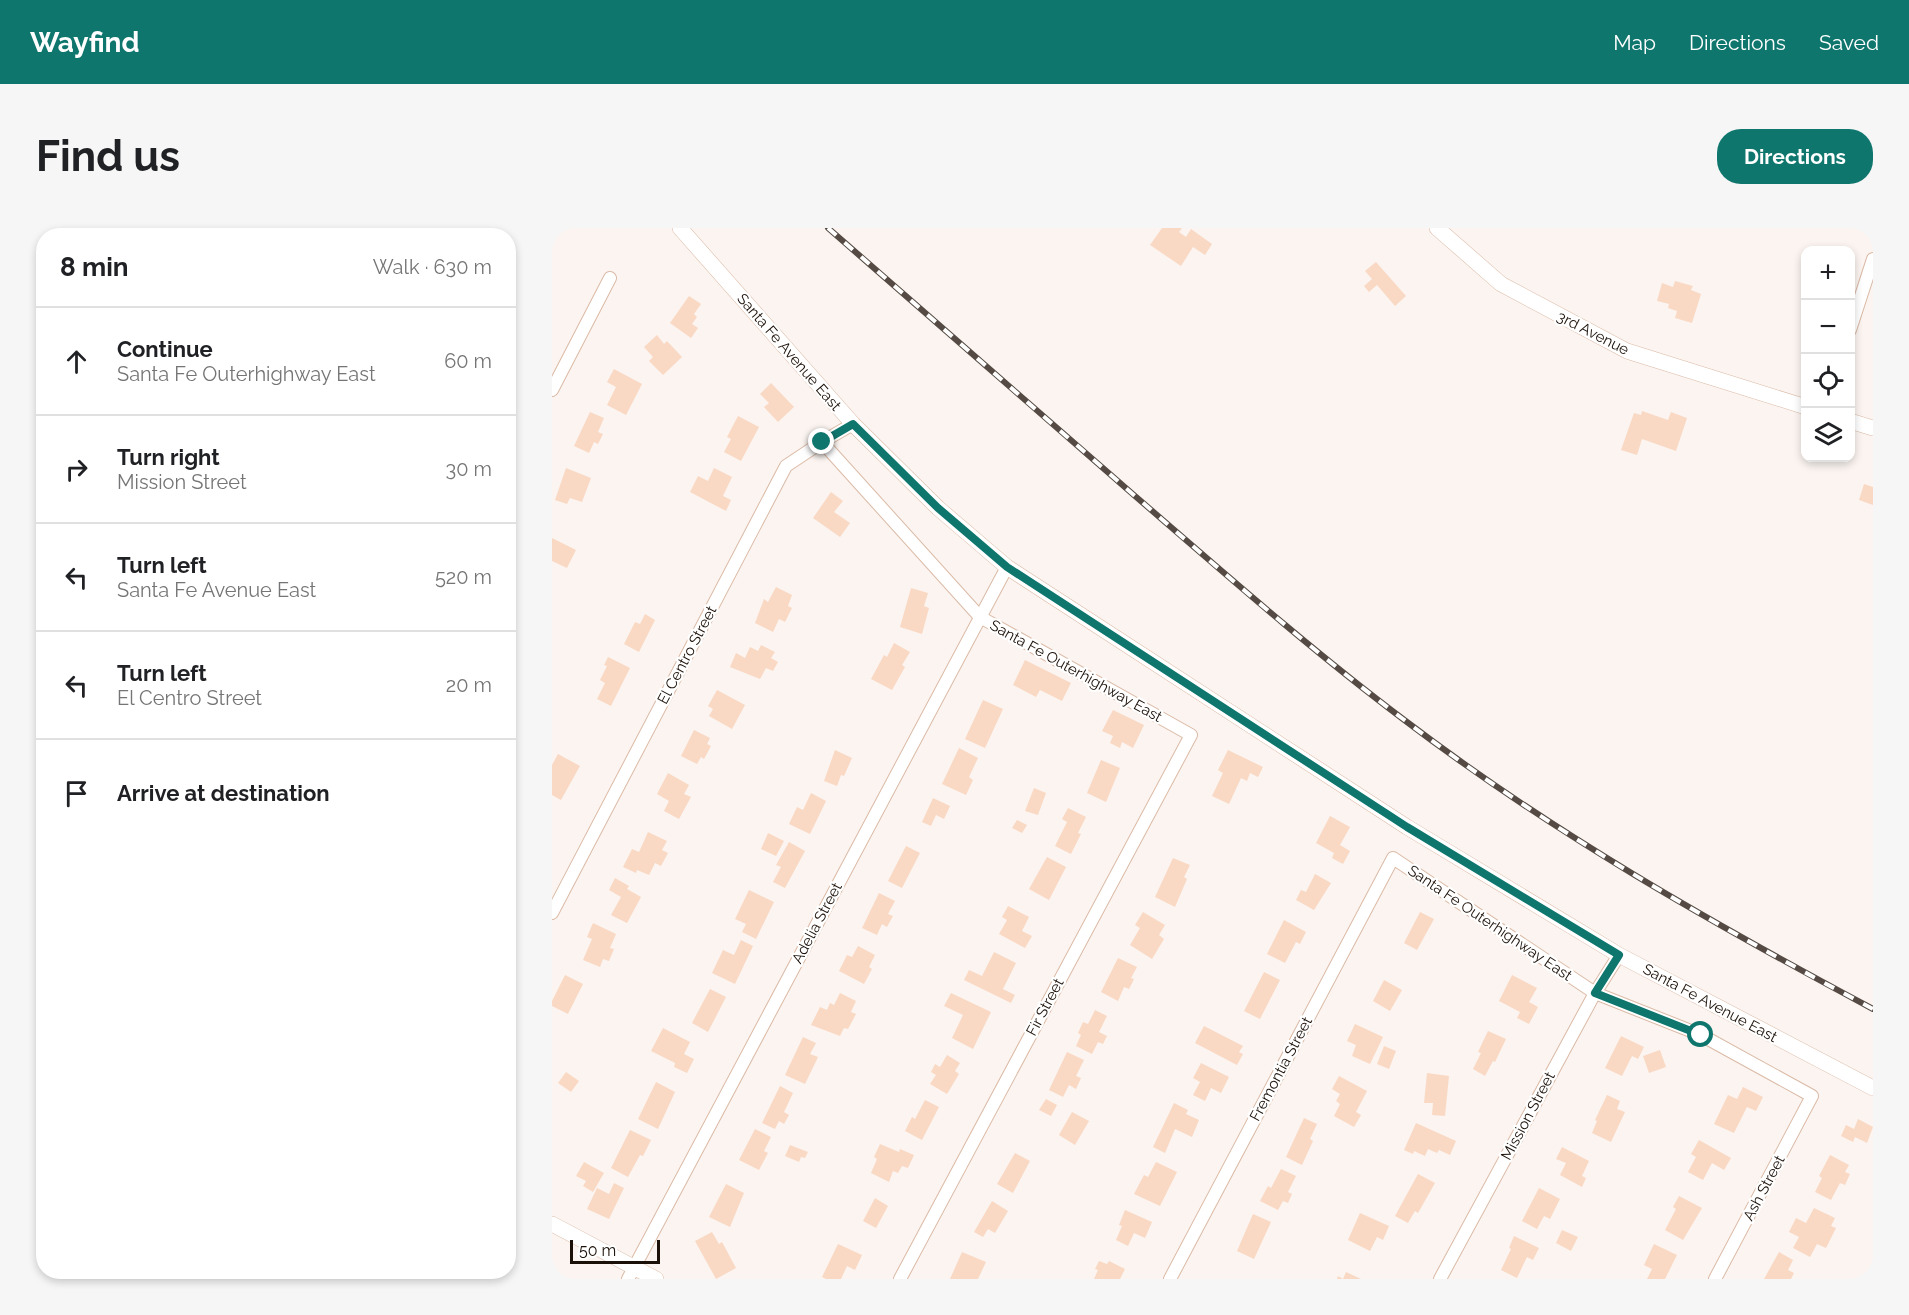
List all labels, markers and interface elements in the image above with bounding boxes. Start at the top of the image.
text: Wayfind [30,26,140,59]
text: Map [1613,30,1656,55]
text: Directions [1689,30,1786,55]
text: Saved [1819,30,1879,55]
button: Directions [1717,129,1873,184]
text: Find us [36,132,180,181]
map controls [1801,246,1855,462]
button: + [1801,246,1855,300]
text: 8 min [60,252,128,282]
text: Walk · 630 m [373,255,492,279]
street label: Santa Fe Avenue East [733,290,845,414]
button: − [1801,300,1855,354]
street label: 3rd Avenue [1554,307,1632,359]
text: Continue [117,336,213,362]
icon: ahead [60,345,93,378]
text: 60 m [444,349,492,373]
button: locate [1801,354,1855,408]
text: Santa Fe Outerhighway East [117,362,376,386]
button: layers [1801,408,1855,462]
route end [808,428,834,454]
text: Turn right [117,444,220,470]
icon: right [60,453,93,486]
text: 30 m [446,457,492,481]
text: Mission Street [117,470,247,494]
text: Turn left [117,552,207,578]
icon: left [60,561,93,594]
text: 520 m [435,565,492,589]
text: Santa Fe Avenue East [117,578,316,602]
street label: El Centro Street [654,603,720,707]
street label: Santa Fe Outerhighway East [987,616,1165,726]
text: Turn left [117,660,207,686]
icon: left [60,669,93,702]
text: 20 m [446,673,492,697]
text: El Centro Street [117,686,262,710]
icon: arrive [60,777,93,810]
text: Arrive at destination [117,780,330,806]
street label: Santa Fe Outerhighway East [1405,861,1575,985]
street label: Adelia Street [788,879,846,967]
street label: Santa Fe Avenue East [1640,960,1780,1046]
street label: Fir Street [1022,975,1068,1039]
street label: Fremontia Street [1246,1014,1316,1124]
route start [1687,1021,1713,1047]
street label: Mission Street [1497,1069,1559,1163]
street label: Ash Street [1739,1152,1789,1224]
scale bar [570,1237,660,1264]
text: 50 m [579,1241,616,1260]

